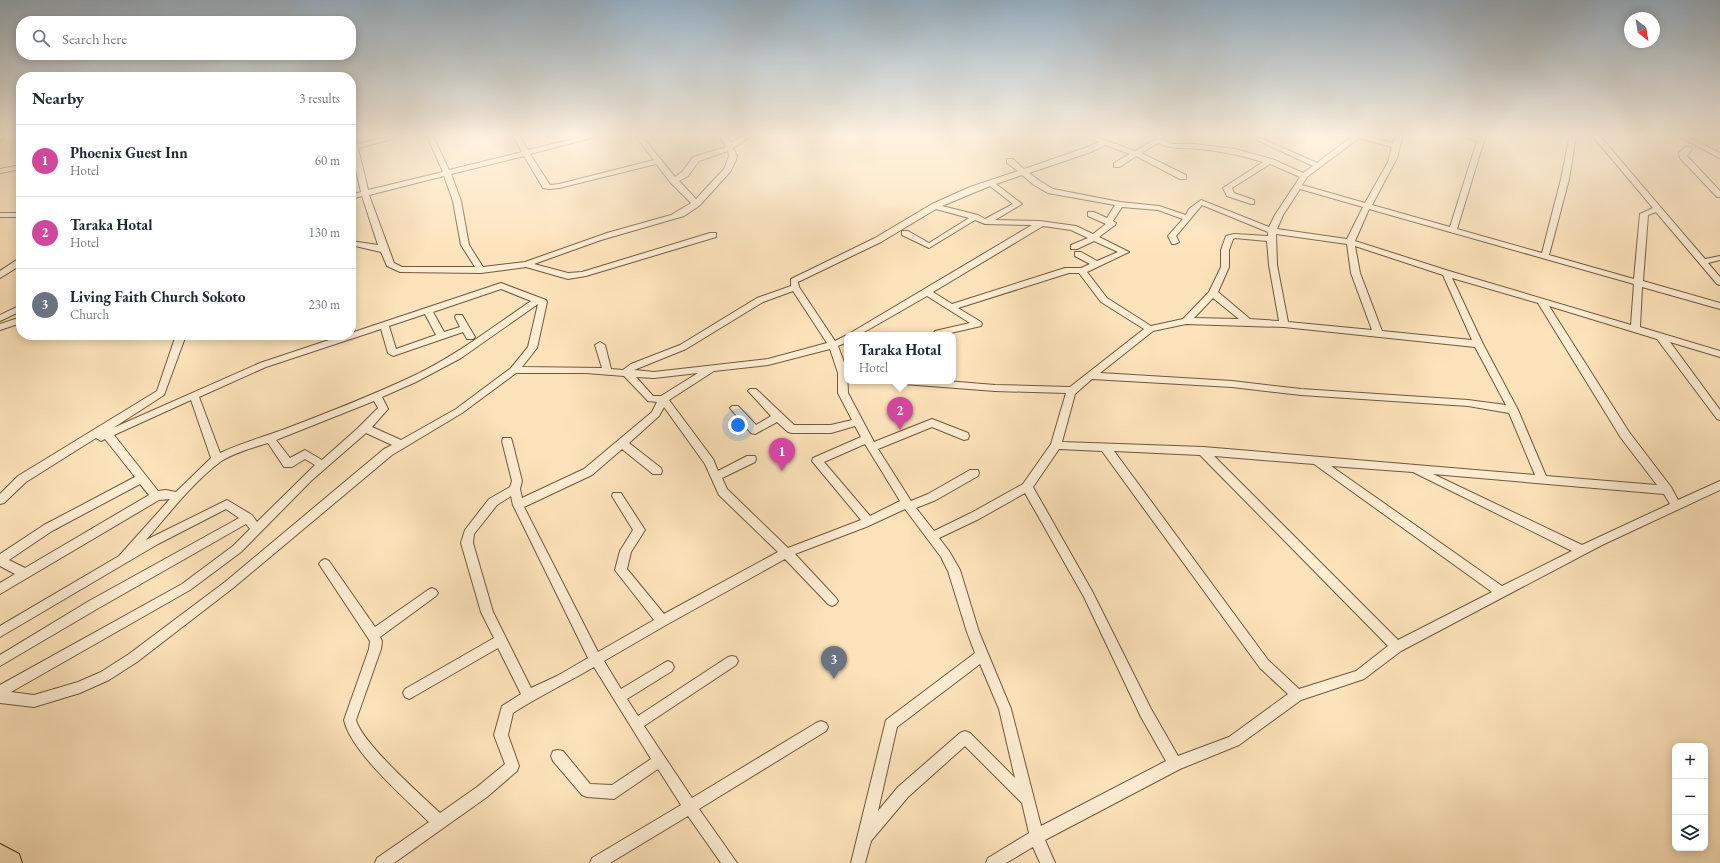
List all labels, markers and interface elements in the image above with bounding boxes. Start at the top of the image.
north arrow [1624,12,1660,48]
search box [16,16,356,60]
icon: search [30,27,52,49]
text: Search here [62,29,127,48]
text: Nearby [32,87,84,109]
text: 3 results [299,90,340,107]
text: Phoenix Guest Inn [70,143,188,162]
text: 1 [42,152,48,169]
text: 60 m [315,152,340,169]
text: Hotel [70,162,99,179]
text: Taraka Hotal [70,215,152,234]
text: 2 [42,224,48,241]
text: 130 m [309,224,340,241]
text: Hotel [70,234,99,251]
text: Living Faith Church Sokoto [70,287,246,306]
text: 3 [42,296,48,313]
text: 230 m [309,296,340,313]
text: Church [70,306,109,323]
popup [844,332,956,384]
text: Taraka Hotal [859,340,941,359]
text: Hotel [859,359,888,376]
pin: 2 [887,397,913,430]
your location [728,415,748,435]
pin: 1 [769,438,795,471]
pin: 3 [821,646,847,679]
map controls [1672,743,1708,851]
button: + [1672,743,1708,779]
button: − [1672,779,1708,815]
button: layers [1672,815,1708,851]

